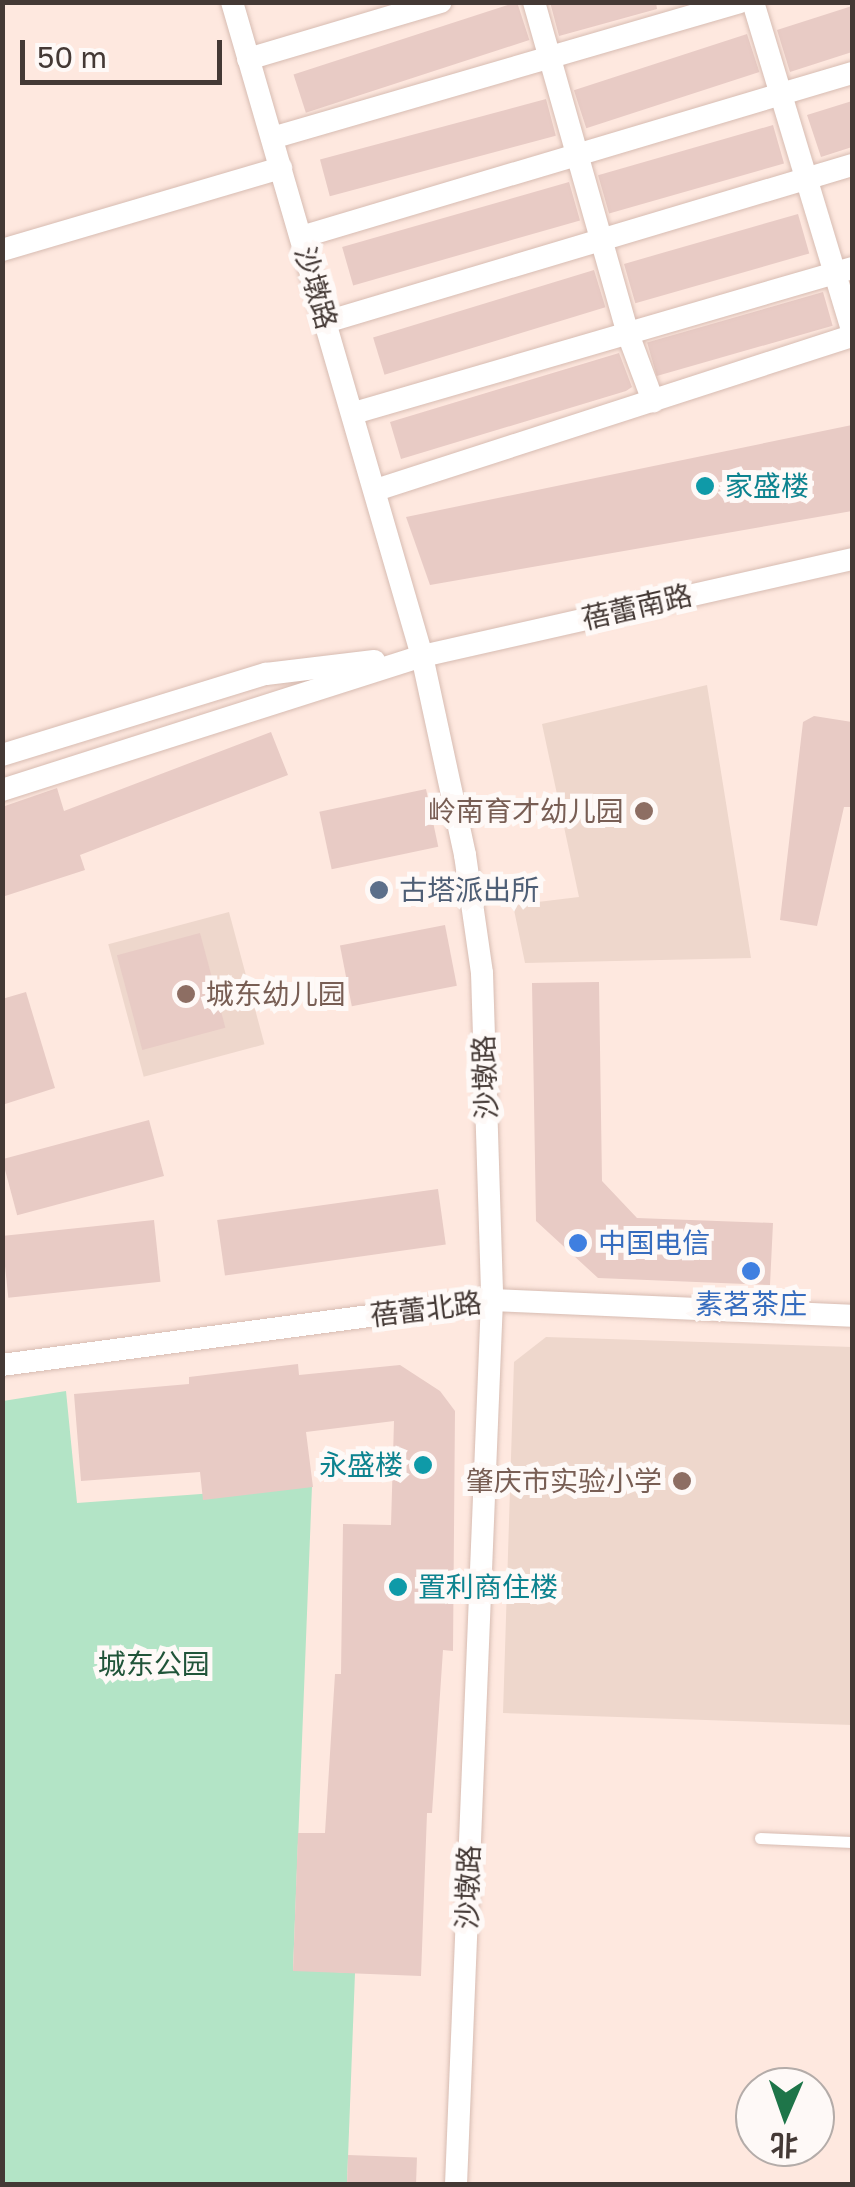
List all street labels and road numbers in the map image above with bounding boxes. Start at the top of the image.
street label: 沙墩路 [288,243,344,333]
street label: 蓓蕾南路 [579,578,695,636]
street label: 沙墩路 [467,1034,503,1120]
street label: 蓓蕾北路 [368,1286,484,1332]
street label: 沙墩路 [450,1844,486,1930]

